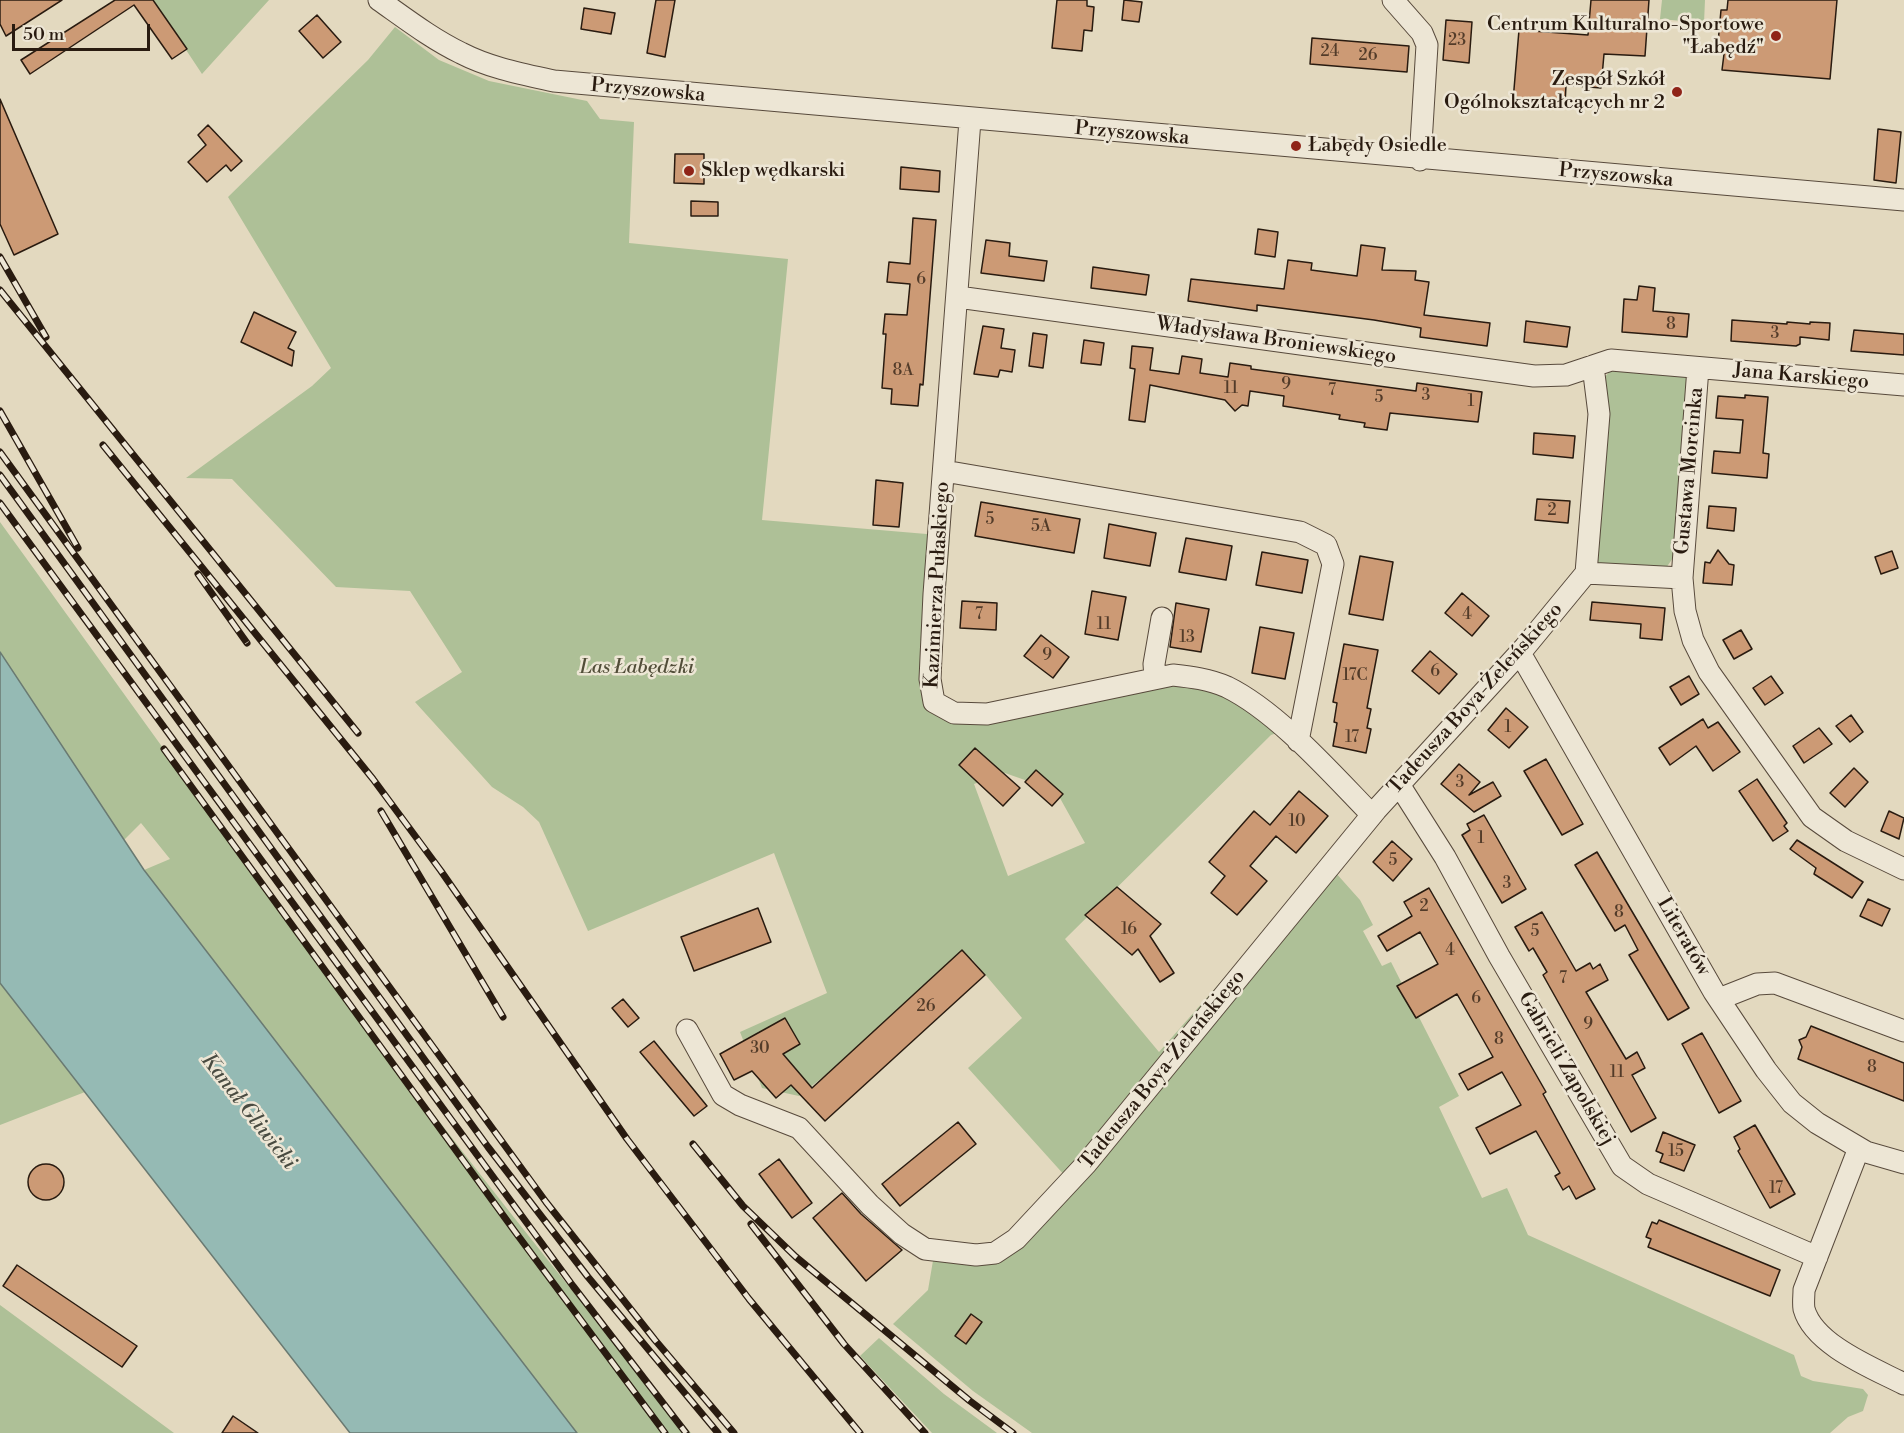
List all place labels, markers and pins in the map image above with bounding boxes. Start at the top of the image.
place label: Centrum Kulturalno-Sportowe "Łabędź" [1487,13,1764,60]
marker: Centrum Kulturalno-Sportowe "Łabędź" [1769,29,1783,43]
place label: Zespół Szkół Ogólnokształcących nr 2 [1444,68,1665,115]
marker: Zespół Szkół Ogólnokształcących nr 2 [1670,85,1684,99]
place label: Łabędy Osiedle [1308,134,1447,158]
marker: Łabędy Osiedle [1289,139,1303,153]
place label: Sklep wędkarski [701,159,845,183]
marker: Sklep wędkarski [682,164,696,178]

